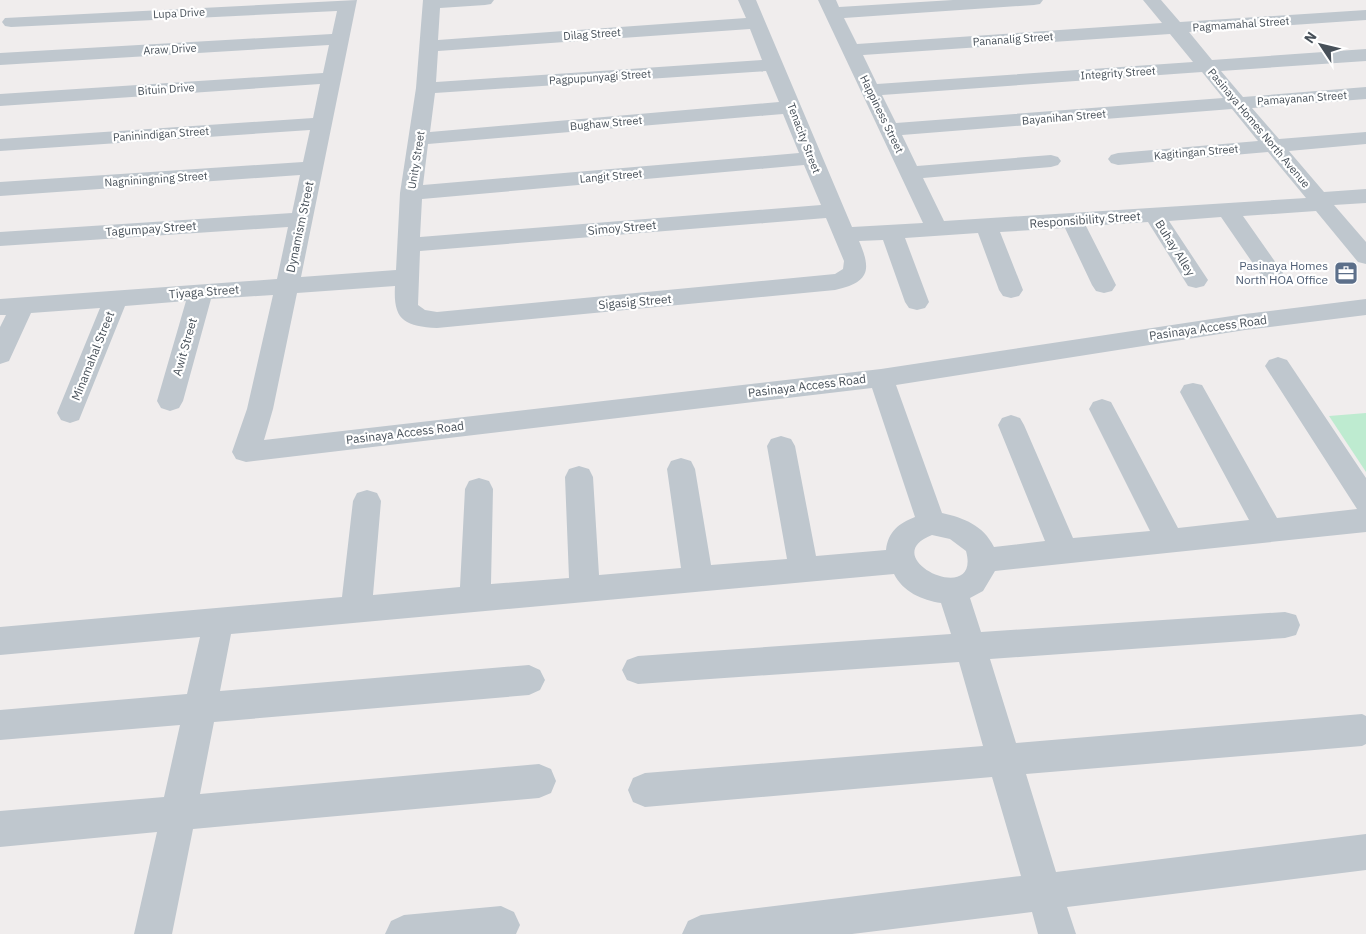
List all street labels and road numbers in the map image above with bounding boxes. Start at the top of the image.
street label: Lupa Drive [153,5,205,21]
street label: Pagmamahal Street [1192,14,1290,34]
street label: Dilag Street [563,25,621,43]
street label: Pananalig Street [972,29,1054,49]
street label: Araw Drive [143,41,197,57]
street label: Integrity Street [1080,63,1156,83]
street label: Pagpupunyagi Street [549,66,652,88]
street label: Pasinaya Homes North Avenue [1205,66,1313,190]
street label: Happiness Street [857,73,907,155]
street label: Bituin Drive [137,80,195,98]
street label: Pamayanan Street [1257,88,1348,108]
street label: Tenacity Street [784,101,824,175]
street label: Bayanihan Street [1021,106,1107,128]
street label: Bughaw Street [569,113,643,133]
street label: Paninindigan Street [112,124,210,144]
street label: Unity Street [405,130,428,190]
street label: Kagitingan Street [1153,141,1239,163]
street label: Langit Street [579,166,643,186]
street label: Nagniningning Street [104,168,208,190]
street label: Dynamism Street [283,180,316,274]
street label: Responsibility Street [1029,208,1141,231]
street label: Simoy Street [587,217,657,238]
street label: Buhay Alley [1152,217,1199,279]
street label: Tagumpay Street [105,218,197,239]
street label: Tiyaga Street [168,282,240,301]
street label: Sigasig Street [598,291,672,312]
street label: Minamahal Street [68,309,117,403]
street label: Pasinaya Access Road [1148,312,1268,343]
street label: Awit Street [169,316,200,378]
street label: Pasinaya Access Road [747,371,867,400]
street label: Pasinaya Access Road [345,418,465,447]

